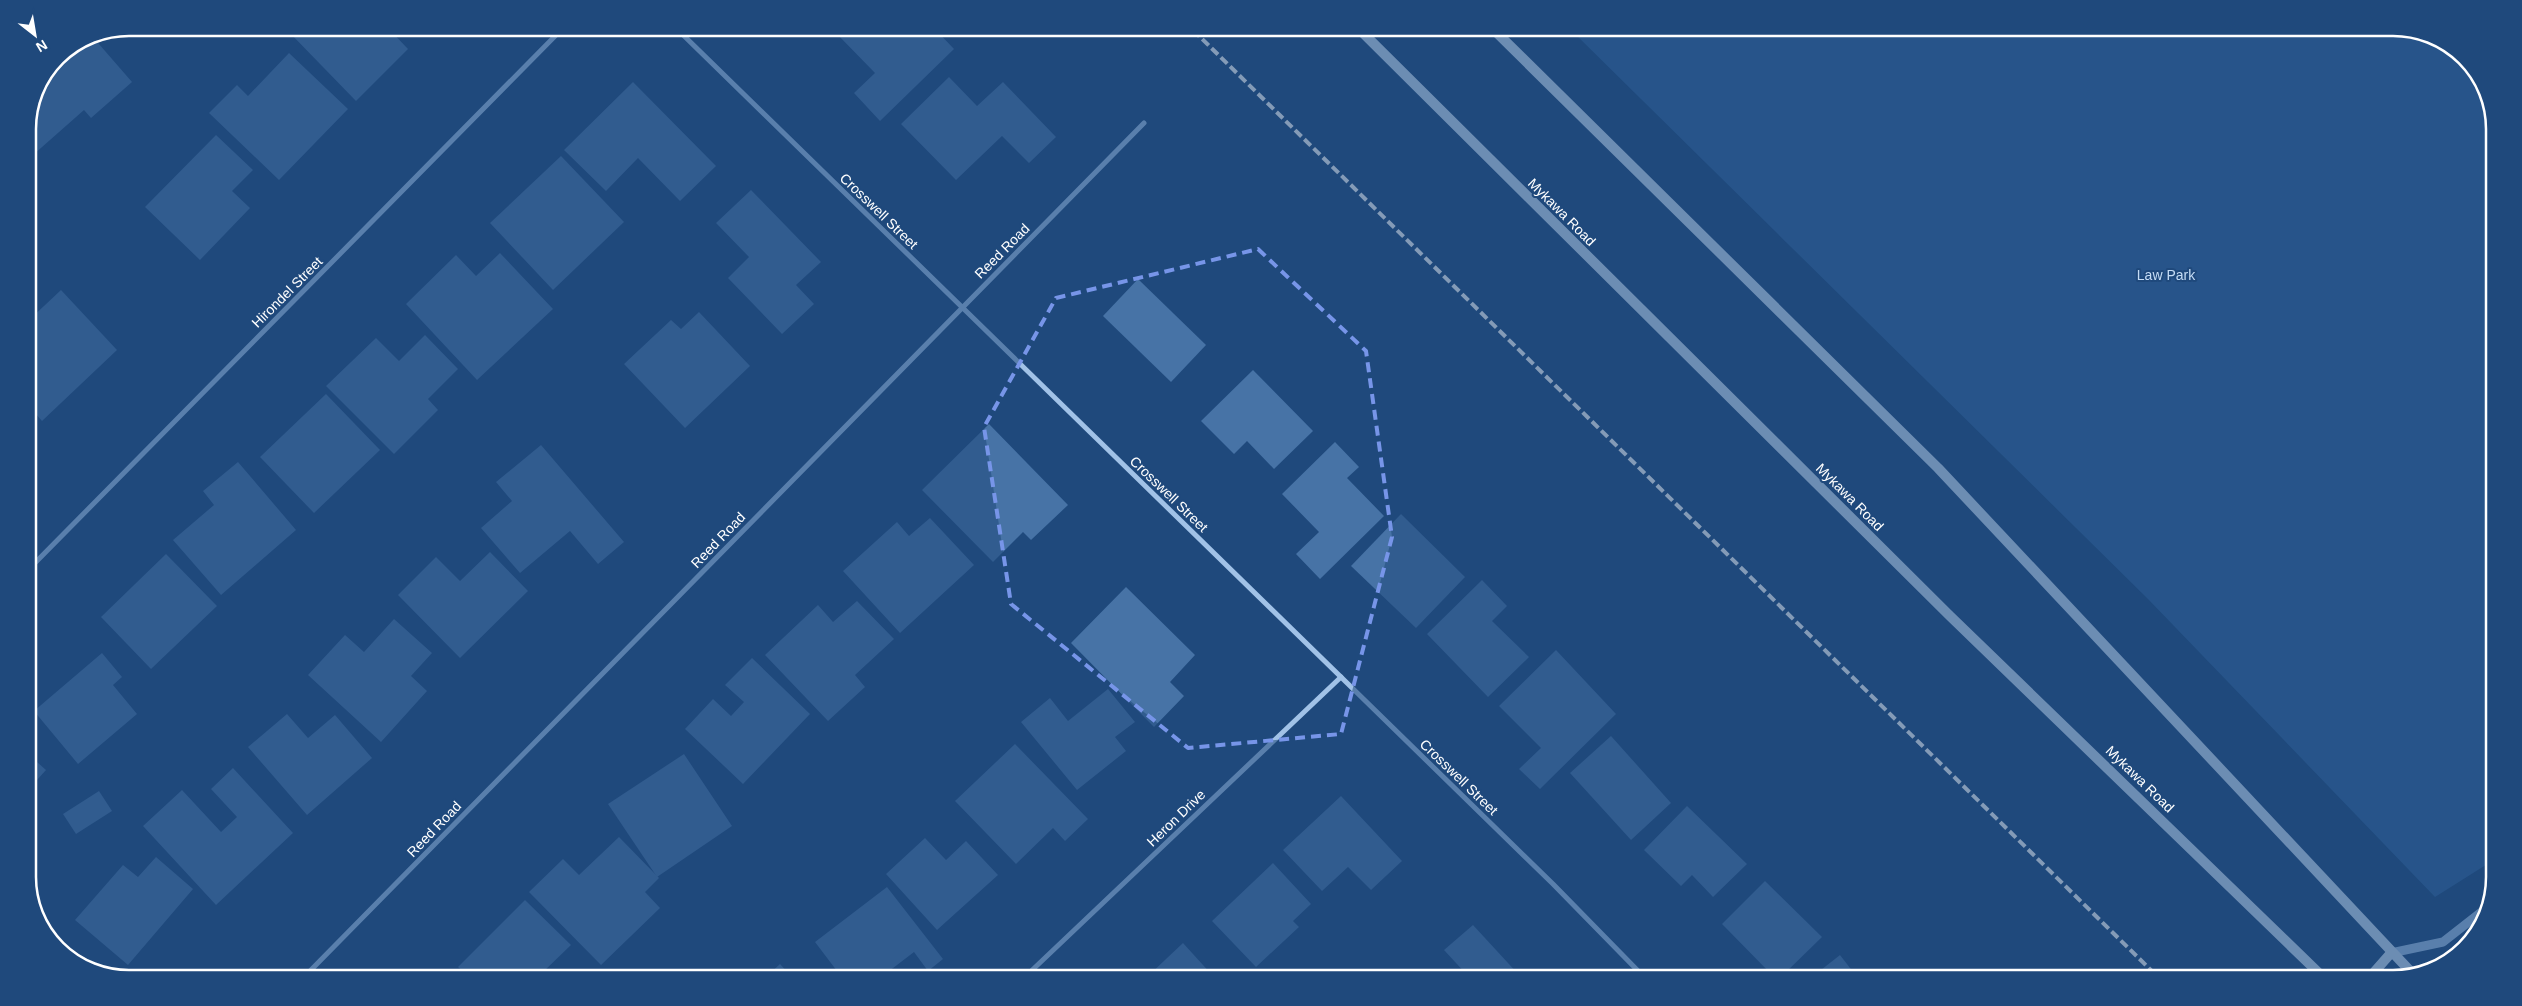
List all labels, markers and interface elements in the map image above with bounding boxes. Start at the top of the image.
north arrow [10,10,60,60]
text: N [33,37,50,56]
street label: Crosswell Street [837,170,921,252]
street label: Mykawa Road [1525,175,1599,249]
street label: Reed Road [971,220,1033,282]
street label: Hirondel Street [248,253,326,331]
park label: Law Park [2137,267,2196,283]
street label: Crosswell Street [1127,453,1211,535]
street label: Mykawa Road [1813,460,1887,534]
street label: Reed Road [688,509,748,571]
street label: Crosswell Street [1417,736,1501,818]
street label: Mykawa Road [2103,742,2177,816]
street label: Heron Drive [1144,786,1209,850]
street label: Reed Road [404,798,464,860]

